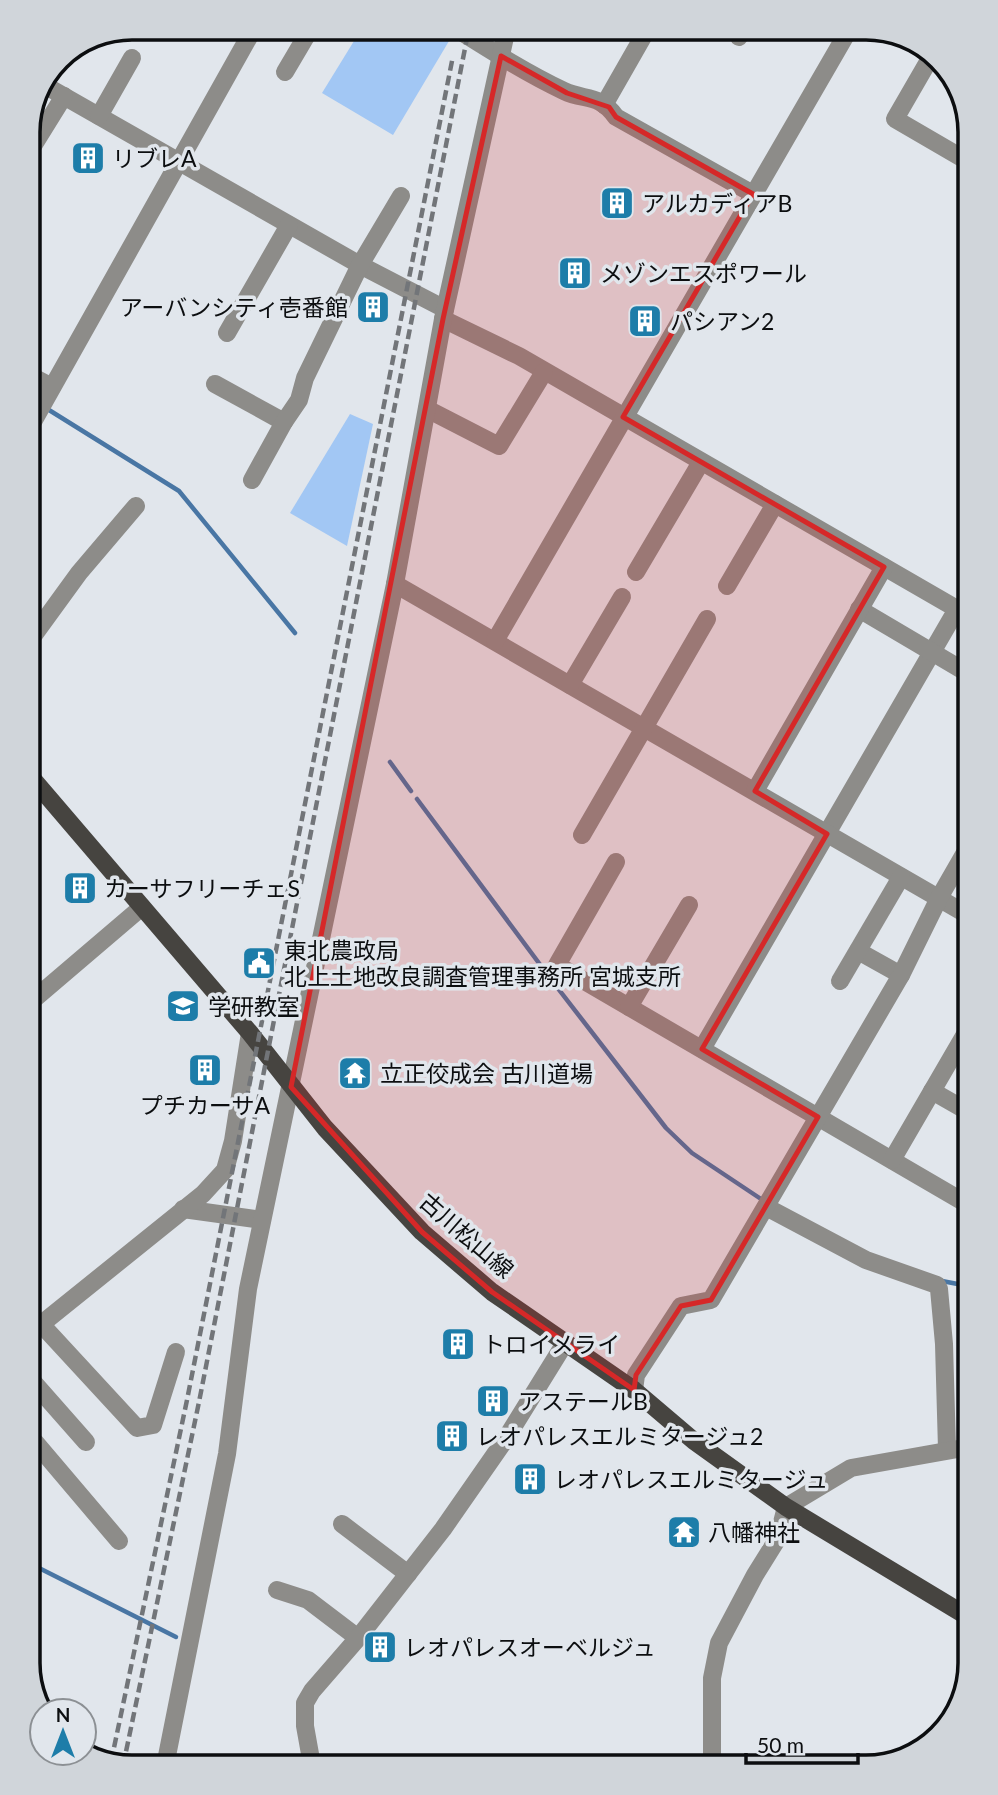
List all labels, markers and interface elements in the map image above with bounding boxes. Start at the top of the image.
building icon: リブレA [69,139,107,177]
place label: リブレA [112,144,197,172]
building icon: アルカディアB [598,184,636,222]
place label: アルカディアB [642,189,792,217]
building icon: メゾンエスポワール [556,254,594,292]
place label: メゾンエスポワール [600,259,807,287]
building icon: アーバンシティ壱番館 [354,288,392,326]
place label: アーバンシティ壱番館 [120,293,348,321]
building icon: パシアン2 [626,302,664,340]
place label: パシアン2 [670,307,774,335]
building icon: カーサフリーチェS [61,869,99,907]
place label: カーサフリーチェS [104,874,300,902]
place label: 東北農政局 北上土地改良調査管理事務所 宮城支所 [284,936,681,990]
public building icon: 東北農政局 北上土地改良調査管理事務所 宮城支所 [240,944,278,982]
school or university icon: 学研教室 [164,987,202,1025]
place label: 学研教室 [208,992,300,1020]
building icon: プチカーサA [186,1051,224,1089]
temple icon: 立正佼成会 古川道場 [336,1054,374,1092]
place label: 立正佼成会 古川道場 [380,1059,593,1087]
place label: プチカーサA [140,1091,270,1119]
street label: 古川松山線 [414,1187,520,1283]
building icon: トロイメライ [439,1325,477,1363]
place label: トロイメライ [482,1330,620,1358]
building icon: アステールB [474,1382,512,1420]
place label: アステールB [518,1387,648,1415]
building icon: レオパレスエルミタージュ2 [433,1417,471,1455]
place label: レオパレスエルミタージュ2 [476,1422,763,1450]
building icon: レオパレスエルミタージュ [511,1460,549,1498]
place label: レオパレスエルミタージュ [554,1465,828,1493]
temple icon: 八幡神社 [665,1513,703,1551]
place label: 八幡神社 [708,1518,800,1546]
building icon: レオパレスオーベルジュ [361,1628,399,1666]
place label: レオパレスオーベルジュ [404,1633,655,1661]
north arrow [28,1697,98,1767]
text: N [56,1703,70,1726]
scale bar [746,1722,858,1766]
text: 50 m [757,1732,804,1757]

